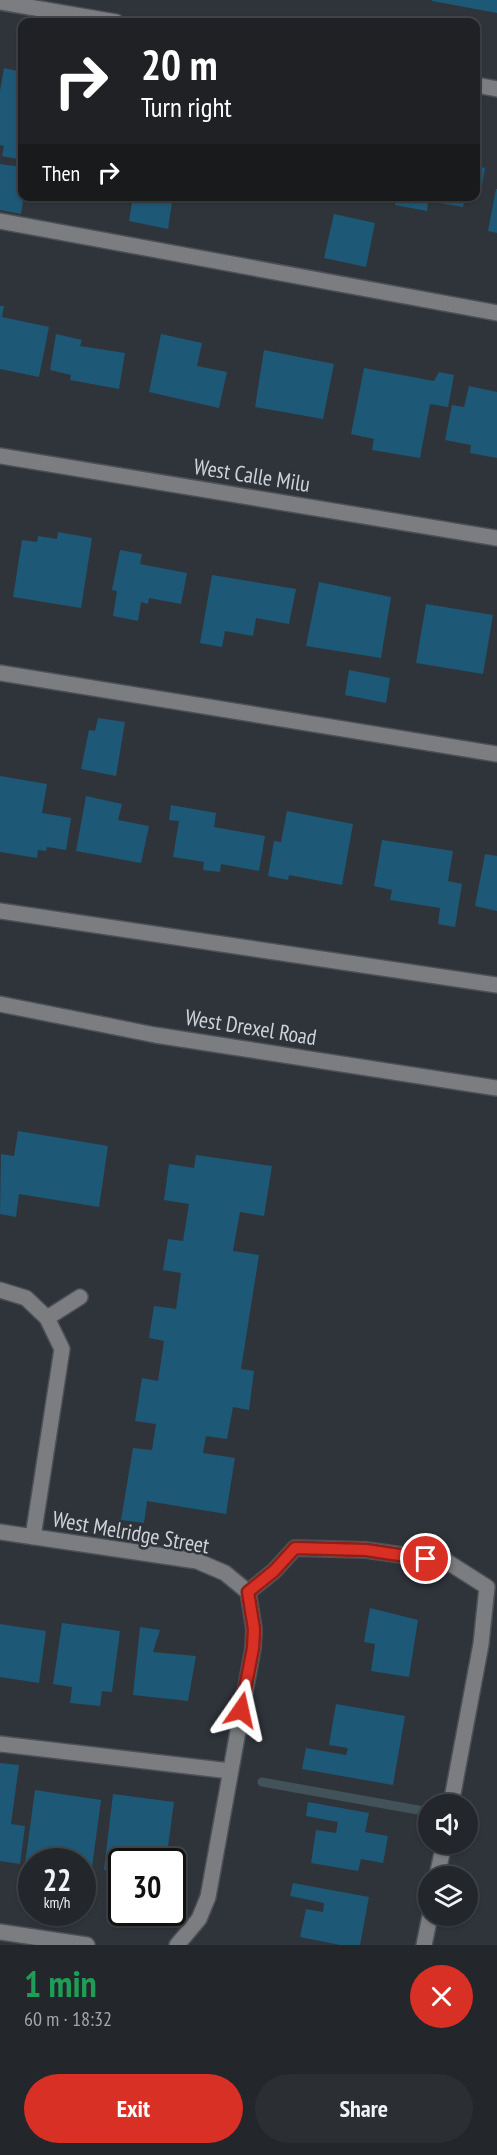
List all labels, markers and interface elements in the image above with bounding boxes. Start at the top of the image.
text: 20 m [141,37,218,92]
icon: right [42,42,120,120]
text: Turn right [141,90,232,124]
icon: right [92,156,125,189]
text: Then [42,159,80,187]
street label: West Calle Milu [192,452,312,498]
street label: West Drexel Road [183,1003,319,1051]
street label: West Melridge Street [50,1504,212,1560]
pin [400,1533,451,1584]
icon: arrive [409,1542,442,1575]
position arrow [209,1678,273,1742]
map controls [418,1794,478,1926]
button: sound [418,1794,478,1854]
speed limit sign: 30 [108,1848,186,1926]
text: 22 [43,1860,71,1899]
button: layers [418,1866,478,1926]
text: km/h [44,1893,70,1912]
text: 1 min [24,1960,97,2007]
button: close [410,1965,473,2028]
text: 60 m · 18:32 [24,2006,112,2032]
button: Exit [24,2074,243,2143]
button: Share [255,2074,473,2143]

